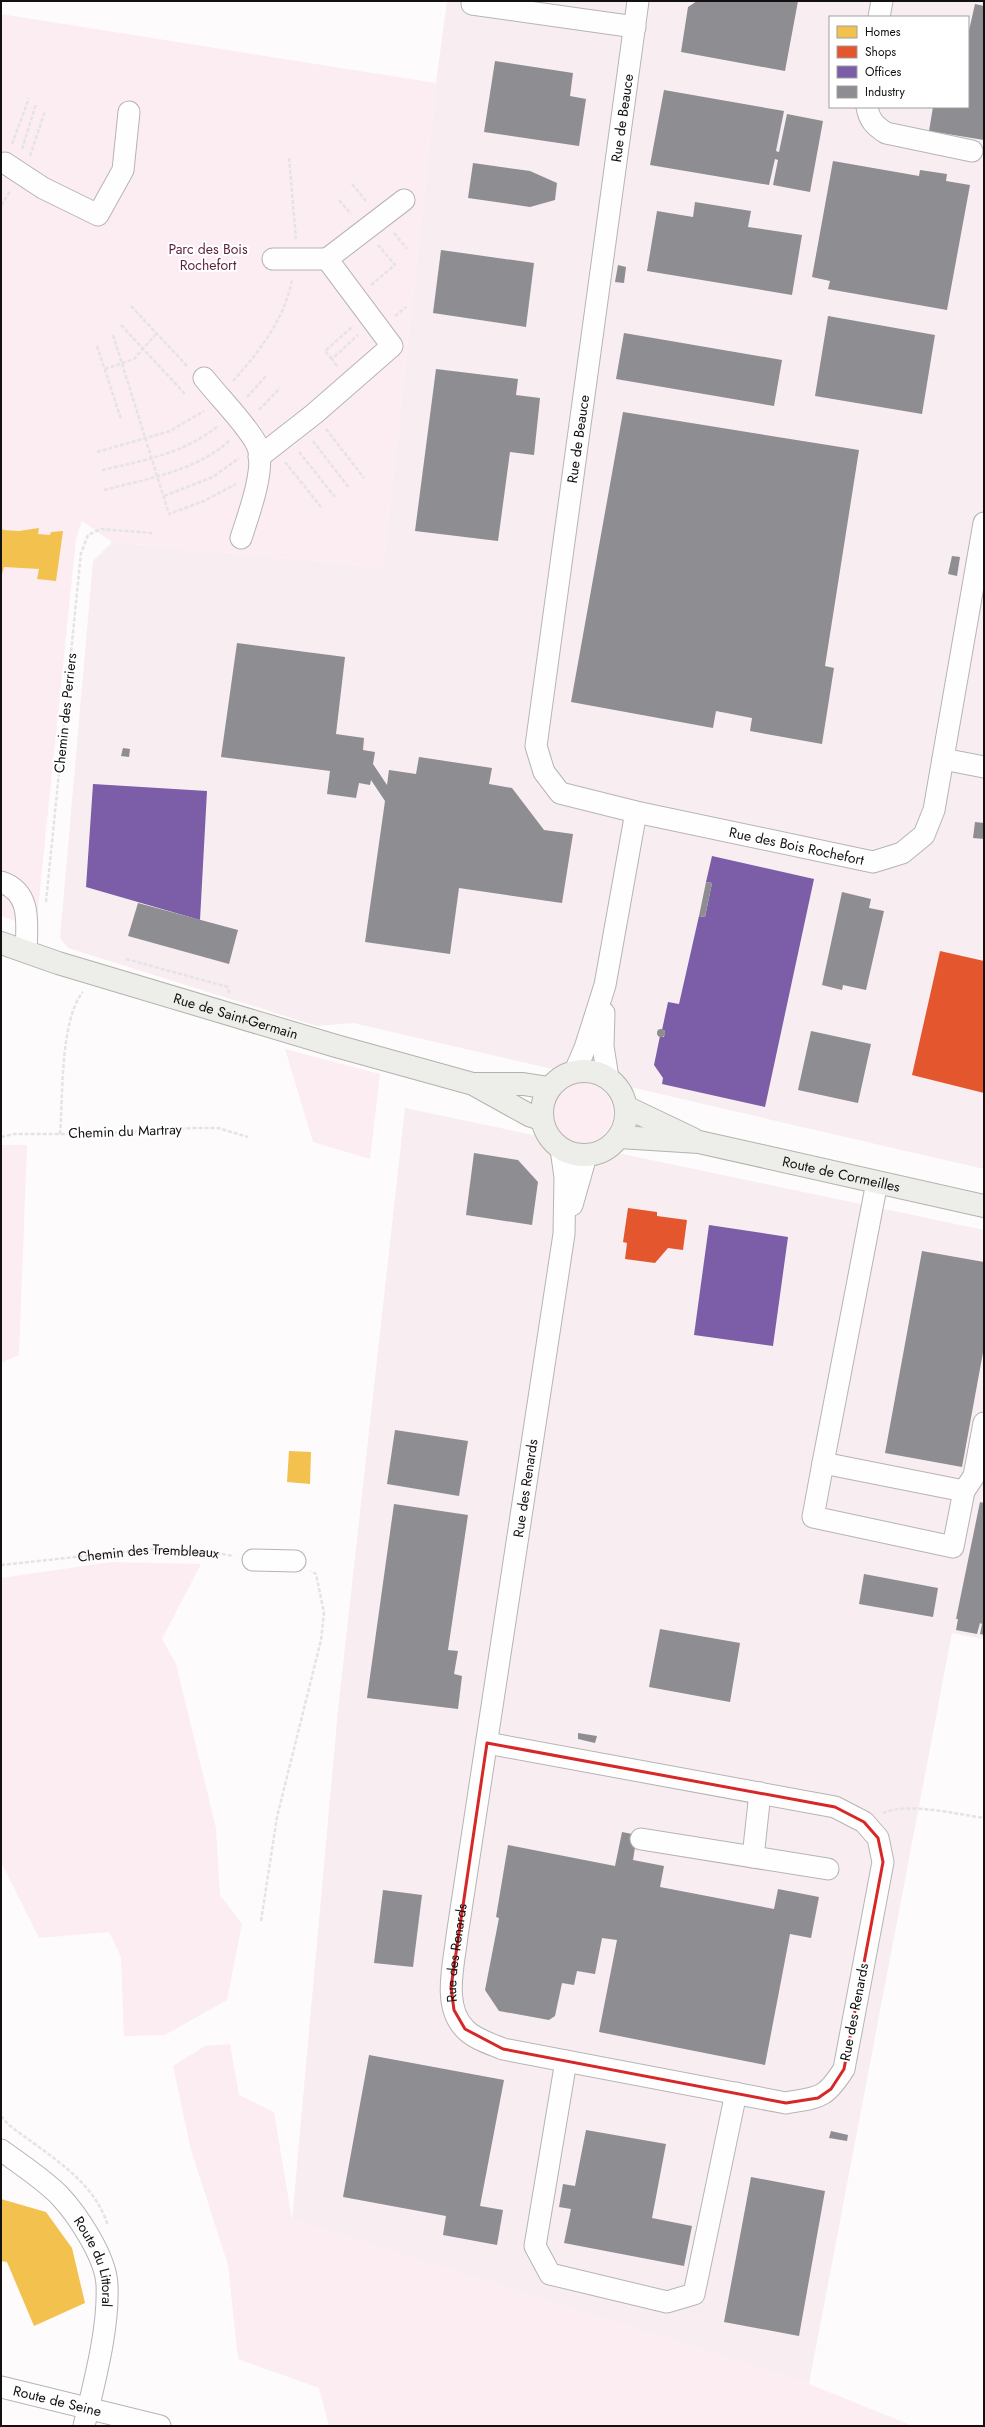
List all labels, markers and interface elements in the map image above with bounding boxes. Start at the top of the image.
legend [829,16,969,108]
text: Homes [865,23,901,41]
text: Shops [865,43,896,61]
text: Offices [865,63,901,81]
street label: Rue de Beauce [606,73,638,163]
text: Industry [865,83,906,101]
park label: Parc des Bois Rochefort [168,239,248,275]
street label: Rue de Beauce [562,394,594,484]
street label: Chemin des Perriers [49,652,81,774]
street label: Rue des Bois Rochefort [727,822,866,870]
street label: Rue de Saint-Germain [171,988,301,1044]
street label: Chemin du Martray [68,1119,183,1143]
street label: Route de Cormeilles [780,1151,902,1197]
street label: Rue des Renards [508,1437,543,1539]
street label: Chemin des Trembleaux [77,1539,221,1567]
street label: Rue des Renards [441,1902,472,2003]
street label: Rue des Renards [835,1961,873,2063]
street label: Route du Littoral [69,2212,117,2308]
street label: Route de Seine [11,2380,104,2421]

